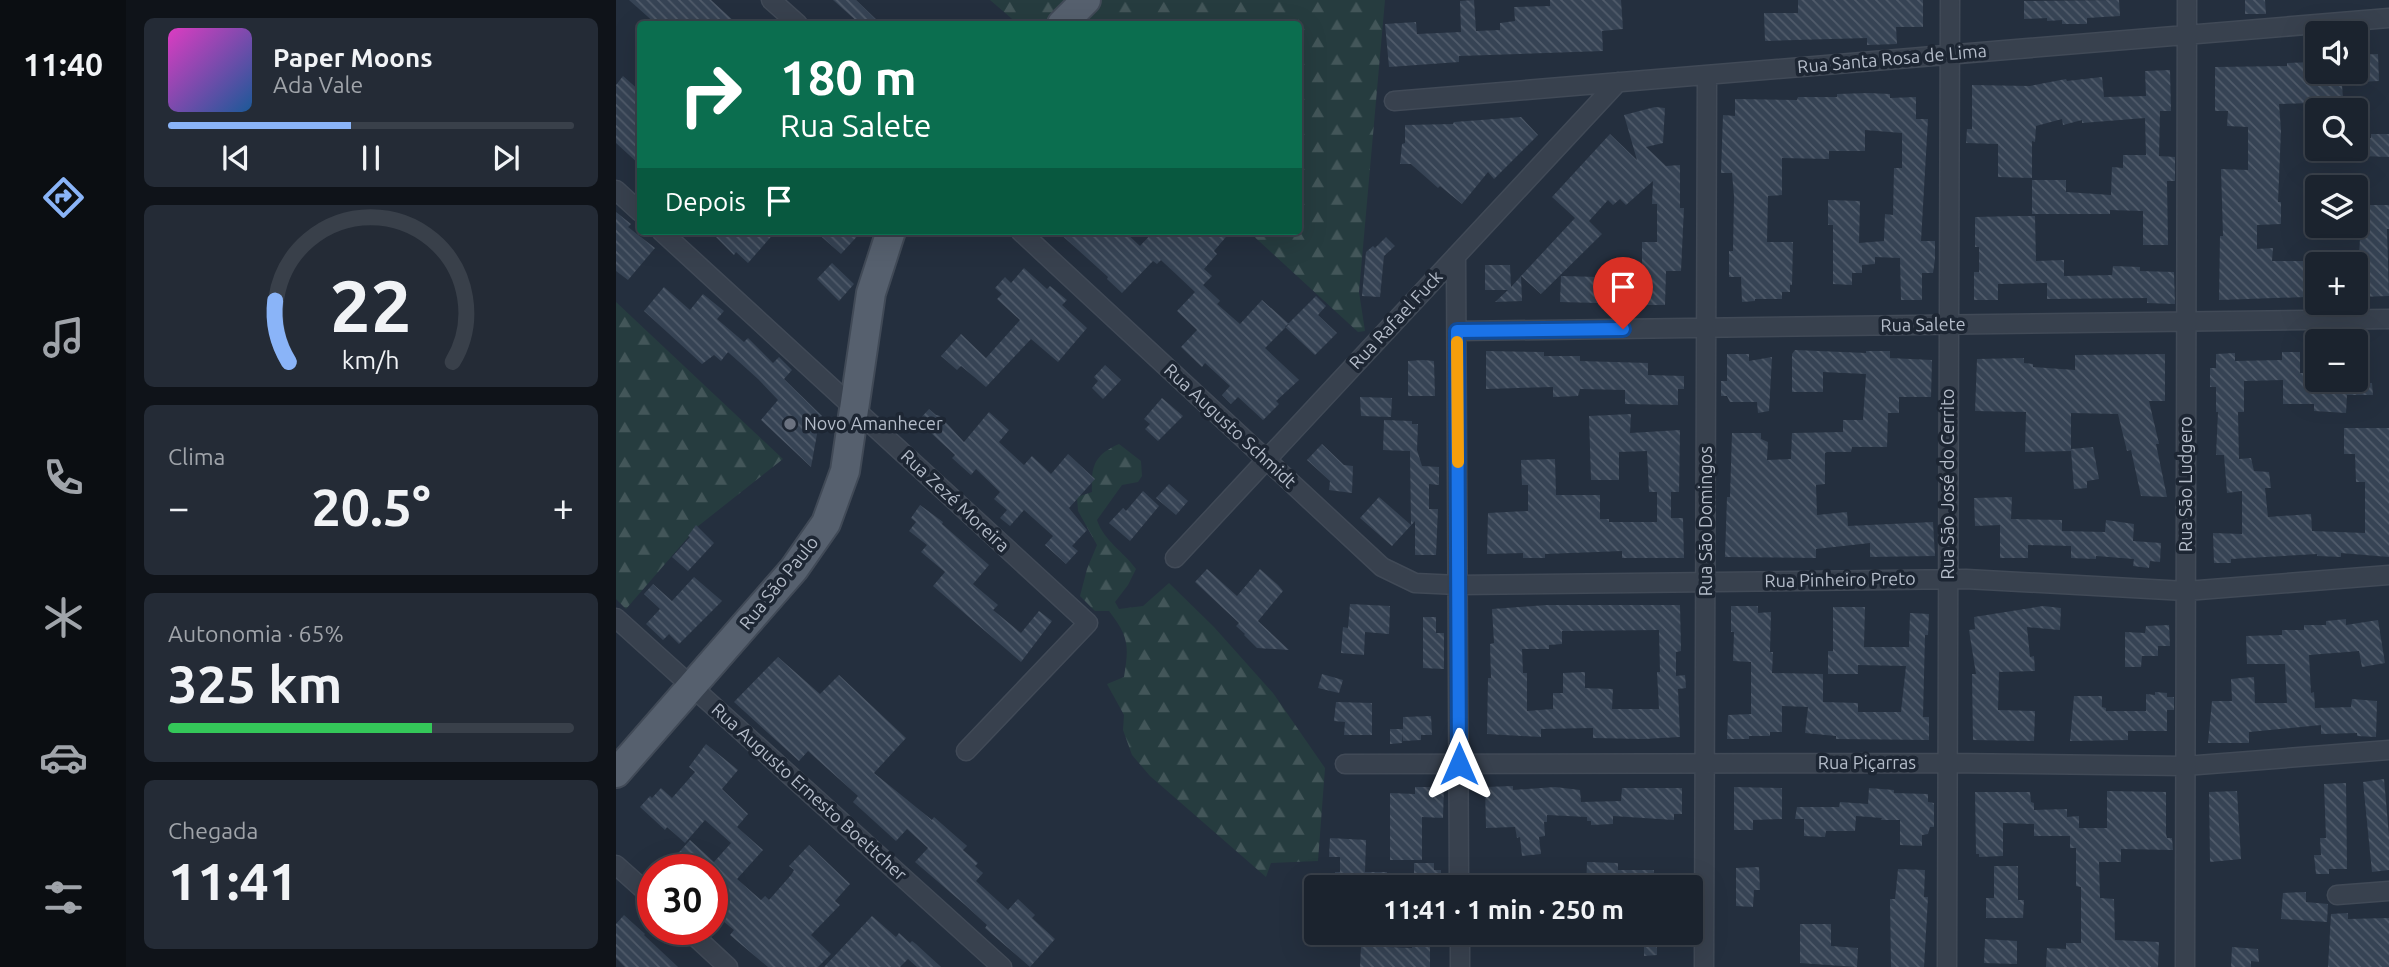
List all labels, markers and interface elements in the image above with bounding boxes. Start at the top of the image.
map controls [2305,21,2368,392]
button: sound [2305,21,2368,84]
street label: Rua Santa Rosa de Lima [1796,40,1987,76]
text: Paper Moons [273,43,432,72]
text: 11:40 [23,46,103,82]
icon: right [665,49,756,140]
text: 180 m [780,49,917,104]
text: Ada Vale [273,72,363,97]
button: search [2305,98,2368,161]
text: Rua Salete [780,107,931,143]
icon: previous [217,139,255,177]
icon: pause [352,139,390,177]
icon: next [487,139,525,177]
icon: directions [39,173,88,222]
button: layers [2305,175,2368,238]
icon: arrive [760,182,798,220]
text: Depois [665,187,746,216]
button: + [2305,252,2368,315]
pin [1593,257,1653,329]
text: 22 [330,265,412,347]
street label: Rua Rafael Fuck [1345,266,1446,373]
icon: arrive [1604,268,1642,306]
icon: music [39,313,88,362]
street label: Rua Salete [1880,313,1966,335]
button: − [2305,329,2368,392]
text: km/h [342,346,400,374]
street label: Rua Augusto Schmidt [1161,359,1301,491]
street label: Rua São José do Cerrito [1937,388,1957,580]
place label: Novo Amanhecer [804,413,943,433]
marker: Novo Amanhecer [782,416,798,432]
street label: Rua São Ludgero [2175,416,2195,552]
text: Clima [168,444,225,469]
street label: Rua Zezé Moreira [897,445,1014,555]
street label: Rua São Domingos [1695,446,1715,596]
icon: phone [39,453,88,502]
text: 20.5° [311,478,431,536]
text: − [168,486,189,528]
text: + [553,486,574,528]
street label: Rua São Paulo [735,532,822,633]
street label: Rua Pinheiro Preto [1764,568,1916,590]
icon: climate [39,593,88,642]
text: Autonomia · 65% [168,621,344,646]
text: 325 km [168,655,342,713]
street label: Rua Augusto Ernesto Boettcher [708,699,911,884]
position arrow [1422,727,1496,801]
icon: car [39,733,88,782]
street label: Rua Piçarras [1818,752,1916,772]
text: Chegada [168,818,258,843]
text: 11:41 [168,852,298,910]
speed limit sign: 30 [637,854,728,945]
icon: filters [39,873,88,922]
text: 11:41 · 1 min · 250 m [1383,895,1624,924]

